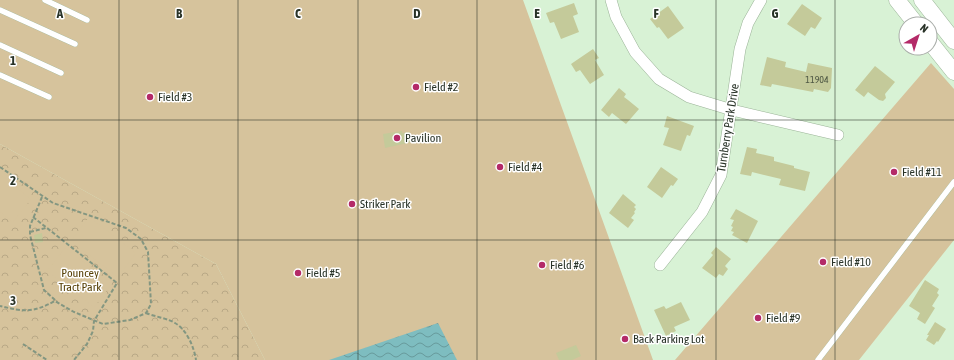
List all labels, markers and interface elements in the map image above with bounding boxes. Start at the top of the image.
text: A [56,6,64,21]
text: B [176,6,183,21]
text: C [295,6,301,21]
text: D [413,6,421,21]
text: E [534,6,540,21]
text: F [653,6,659,21]
text: G [772,6,779,21]
north arrow [898,16,938,56]
text: N [918,22,931,35]
text: 1 [10,53,16,68]
house number: 11904 [805,74,829,85]
place label: Field #2 [424,80,458,94]
marker: Field #2 [411,82,421,92]
street label: Turnberry Park Drive [714,83,742,173]
place label: Field #3 [158,90,192,104]
marker: Field #3 [145,92,155,102]
place label: Pavilion [405,131,441,145]
marker: Pavilion [392,133,402,143]
place label: Field #4 [508,160,543,174]
marker: Field #4 [495,162,505,172]
place label: Field #11 [902,165,942,179]
marker: Field #11 [889,167,899,177]
text: 2 [10,173,16,188]
place label: Striker Park [360,197,411,211]
marker: Striker Park [347,199,357,209]
place label: Field #10 [831,255,871,269]
marker: Field #10 [818,257,828,267]
place label: Field #6 [550,258,585,272]
marker: Field #6 [537,260,547,270]
park label: Pouncey Tract Park [58,266,102,294]
place label: Field #5 [306,266,340,280]
marker: Field #5 [293,268,303,278]
text: 3 [10,293,16,308]
place label: Field #9 [766,311,801,325]
marker: Field #9 [753,313,763,323]
place label: Back Parking Lot [633,332,705,346]
marker: Back Parking Lot [620,334,630,344]

